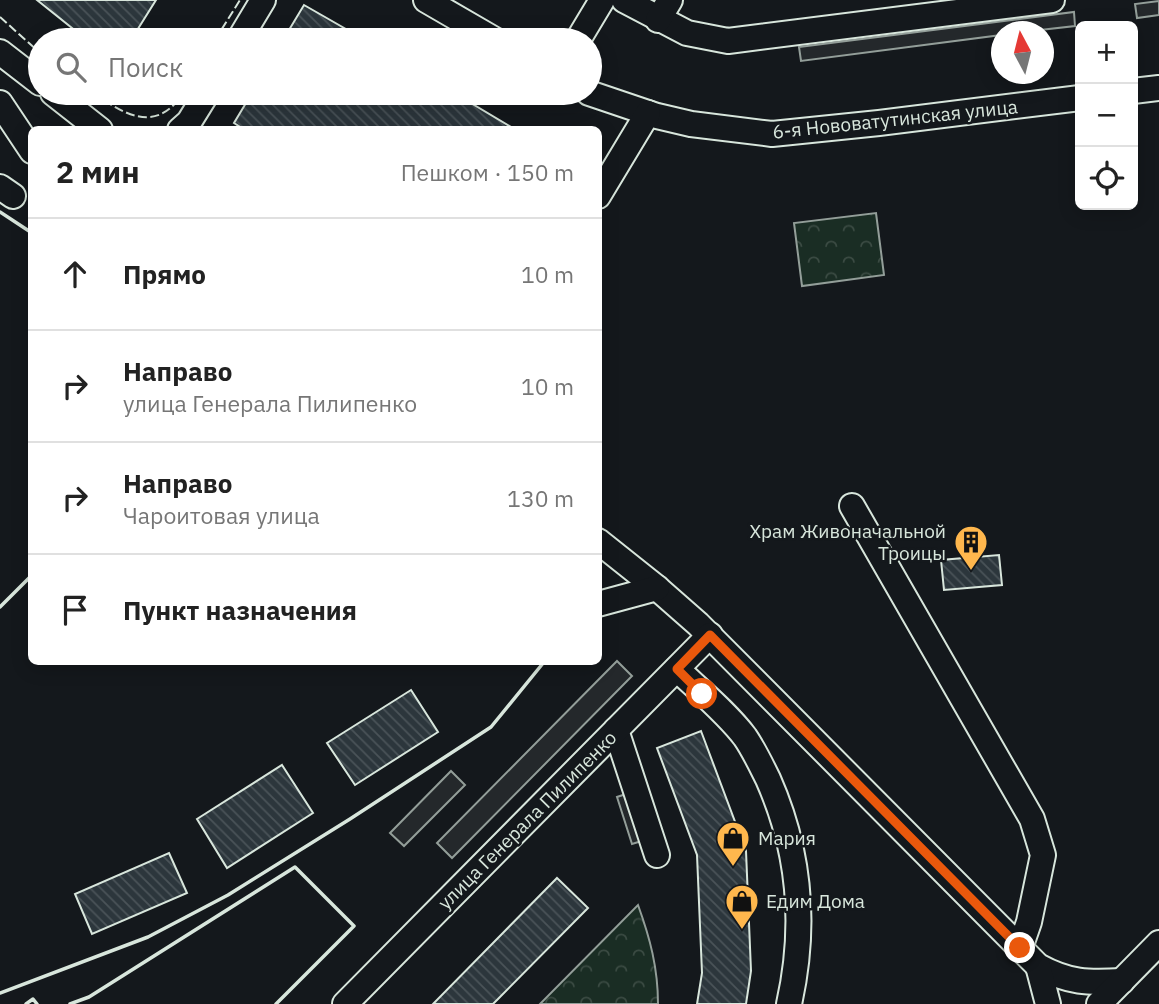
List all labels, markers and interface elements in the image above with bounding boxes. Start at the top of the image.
north arrow [991,21,1054,84]
map controls [1075,21,1138,210]
button: + [1075,21,1138,84]
search box [28,28,602,105]
icon: search [52,48,90,86]
text: Поиск [108,50,183,84]
button: − [1075,84,1138,147]
street label: 6-я Нововатутинская улица [771,94,1019,144]
button: locate [1075,147,1138,210]
text: 2 мин [56,152,140,191]
text: Пешком · 150 m [401,157,574,187]
icon: ahead [56,255,94,293]
text: Прямо [123,257,206,291]
text: 10 m [521,259,574,289]
text: Направо [123,354,232,388]
icon: right [56,367,94,405]
text: 10 m [521,371,574,401]
text: улица Генерала Пилипенко [123,388,417,418]
text: Направо [123,466,232,500]
icon: right [56,479,94,517]
text: 130 m [507,483,574,513]
text: Чароитовая улица [123,500,320,530]
place label: Храм Живоначальной Троицы [749,519,946,565]
building icon: Храм Живоначальной Троицы [952,523,990,572]
icon: arrive [56,591,94,629]
text: Пункт назначения [123,593,357,627]
route start [686,678,717,709]
street label: улица Генерала Пилипенко [433,726,621,914]
shop icon: Мария [714,819,752,868]
place label: Мария [758,826,816,850]
shop icon: Едим Дома [723,882,761,931]
place label: Едим Дома [766,889,865,913]
route end [1004,932,1035,963]

